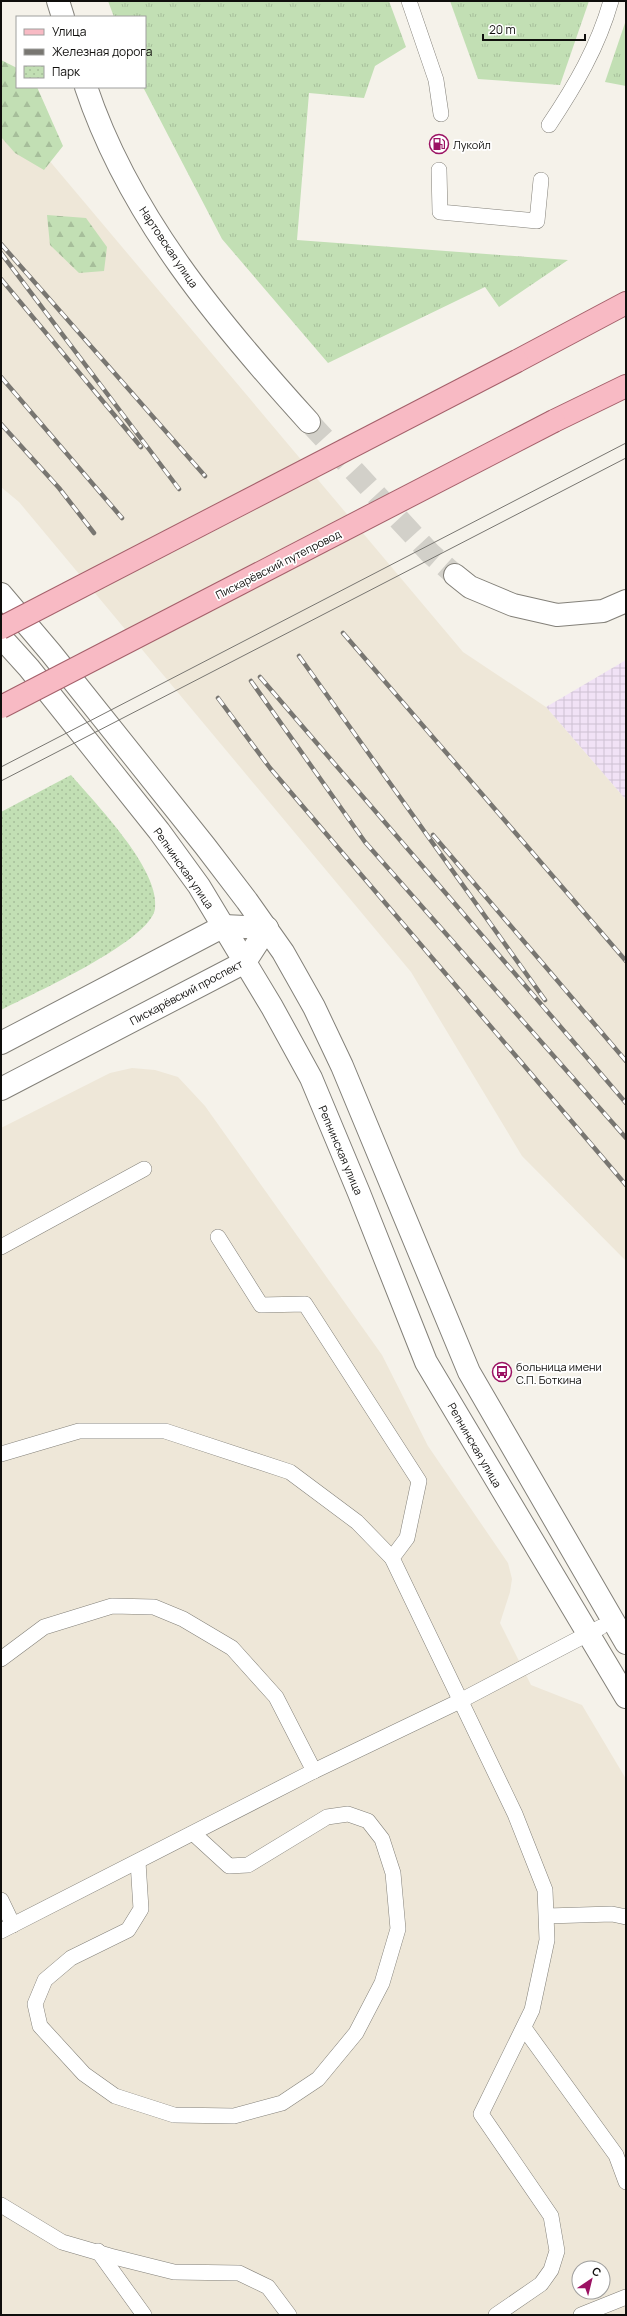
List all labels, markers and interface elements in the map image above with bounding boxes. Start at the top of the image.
legend [16,16,146,88]
scale bar [483,16,585,42]
text: 20 m [489,21,516,38]
text: Улица [52,23,86,40]
text: Железная дорога [52,43,152,60]
text: Парк [52,63,81,80]
fuel station icon: Лукойл [428,133,450,155]
place label: Лукойл [453,137,491,152]
street label: Нартовская улица [136,203,202,291]
street label: Пискарёвский путепровод [213,526,344,602]
street label: Репнинская улица [150,825,218,911]
street label: Пискарёвский проспект [127,956,245,1028]
street label: Репнинская улица [315,1103,367,1197]
place label: больница имени С.П. Боткина [516,1359,602,1387]
bus stop icon: больница имени С.П. Боткина [491,1361,513,1383]
street label: Репнинская улица [445,1400,505,1490]
north arrow [571,2260,611,2300]
text: С [589,2263,605,2280]

